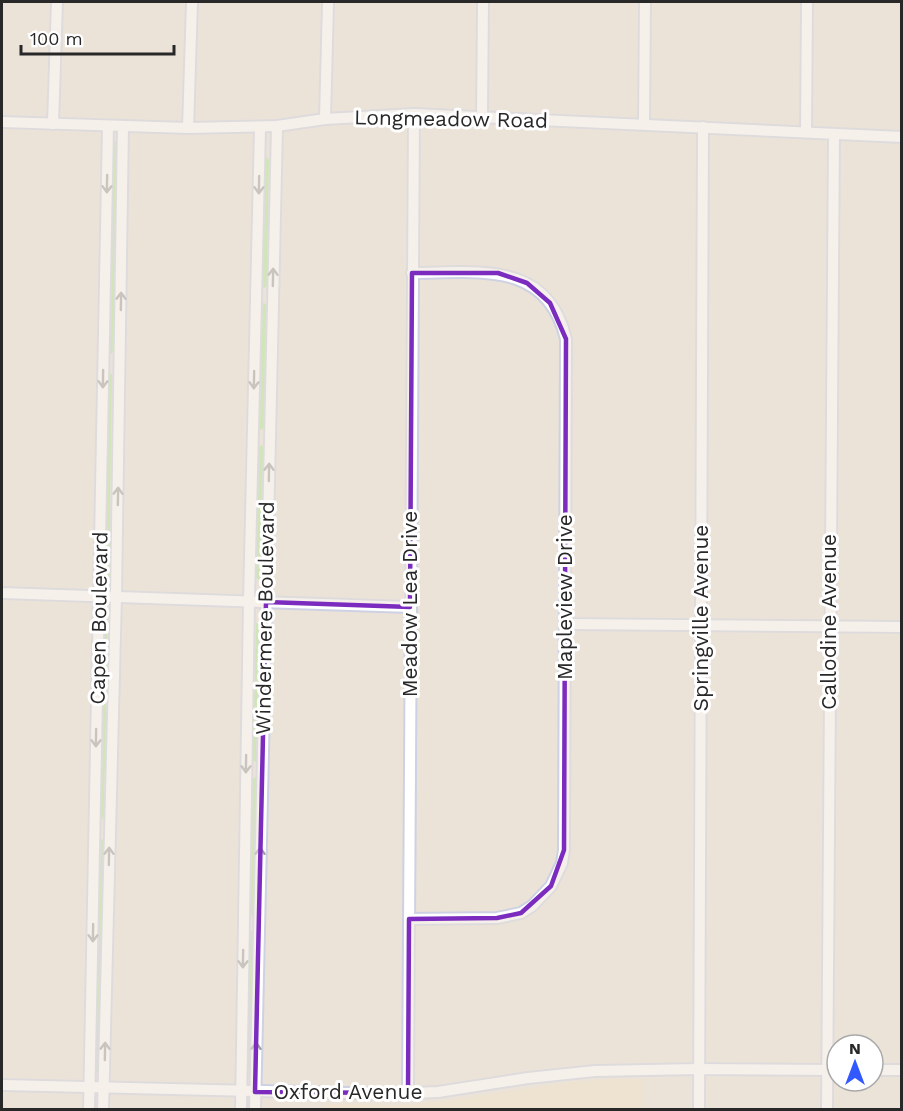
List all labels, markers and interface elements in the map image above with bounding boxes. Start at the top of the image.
scale bar [21,18,174,56]
text: 100 m [30,28,83,49]
street label: Longmeadow Road [354,104,548,133]
one-way arrow [101,174,113,194]
one-way arrow [253,175,264,195]
one-way arrow [267,268,279,288]
one-way arrow [115,291,127,311]
one-way arrow [98,369,109,389]
one-way arrow [248,370,260,390]
one-way arrow [263,463,274,483]
one-way arrow [112,486,123,506]
street label: Windermere Boulevard [250,501,279,735]
street label: Meadow Lea Drive [397,511,422,697]
street label: Mapleview Drive [552,514,577,680]
street label: Springville Avenue [688,525,713,711]
street label: Capen Boulevard [84,531,113,705]
street label: Callodine Avenue [816,534,841,710]
one-way arrow [91,728,102,748]
one-way arrow [241,753,252,773]
one-way arrow [104,847,115,867]
one-way arrow [255,847,266,867]
one-way arrow [87,923,98,943]
one-way arrow [238,948,249,968]
north arrow [825,1033,885,1093]
text: N [849,1039,861,1058]
one-way arrow [99,1042,110,1062]
one-way arrow [251,1042,262,1062]
street label: Oxford Avenue [273,1079,423,1104]

